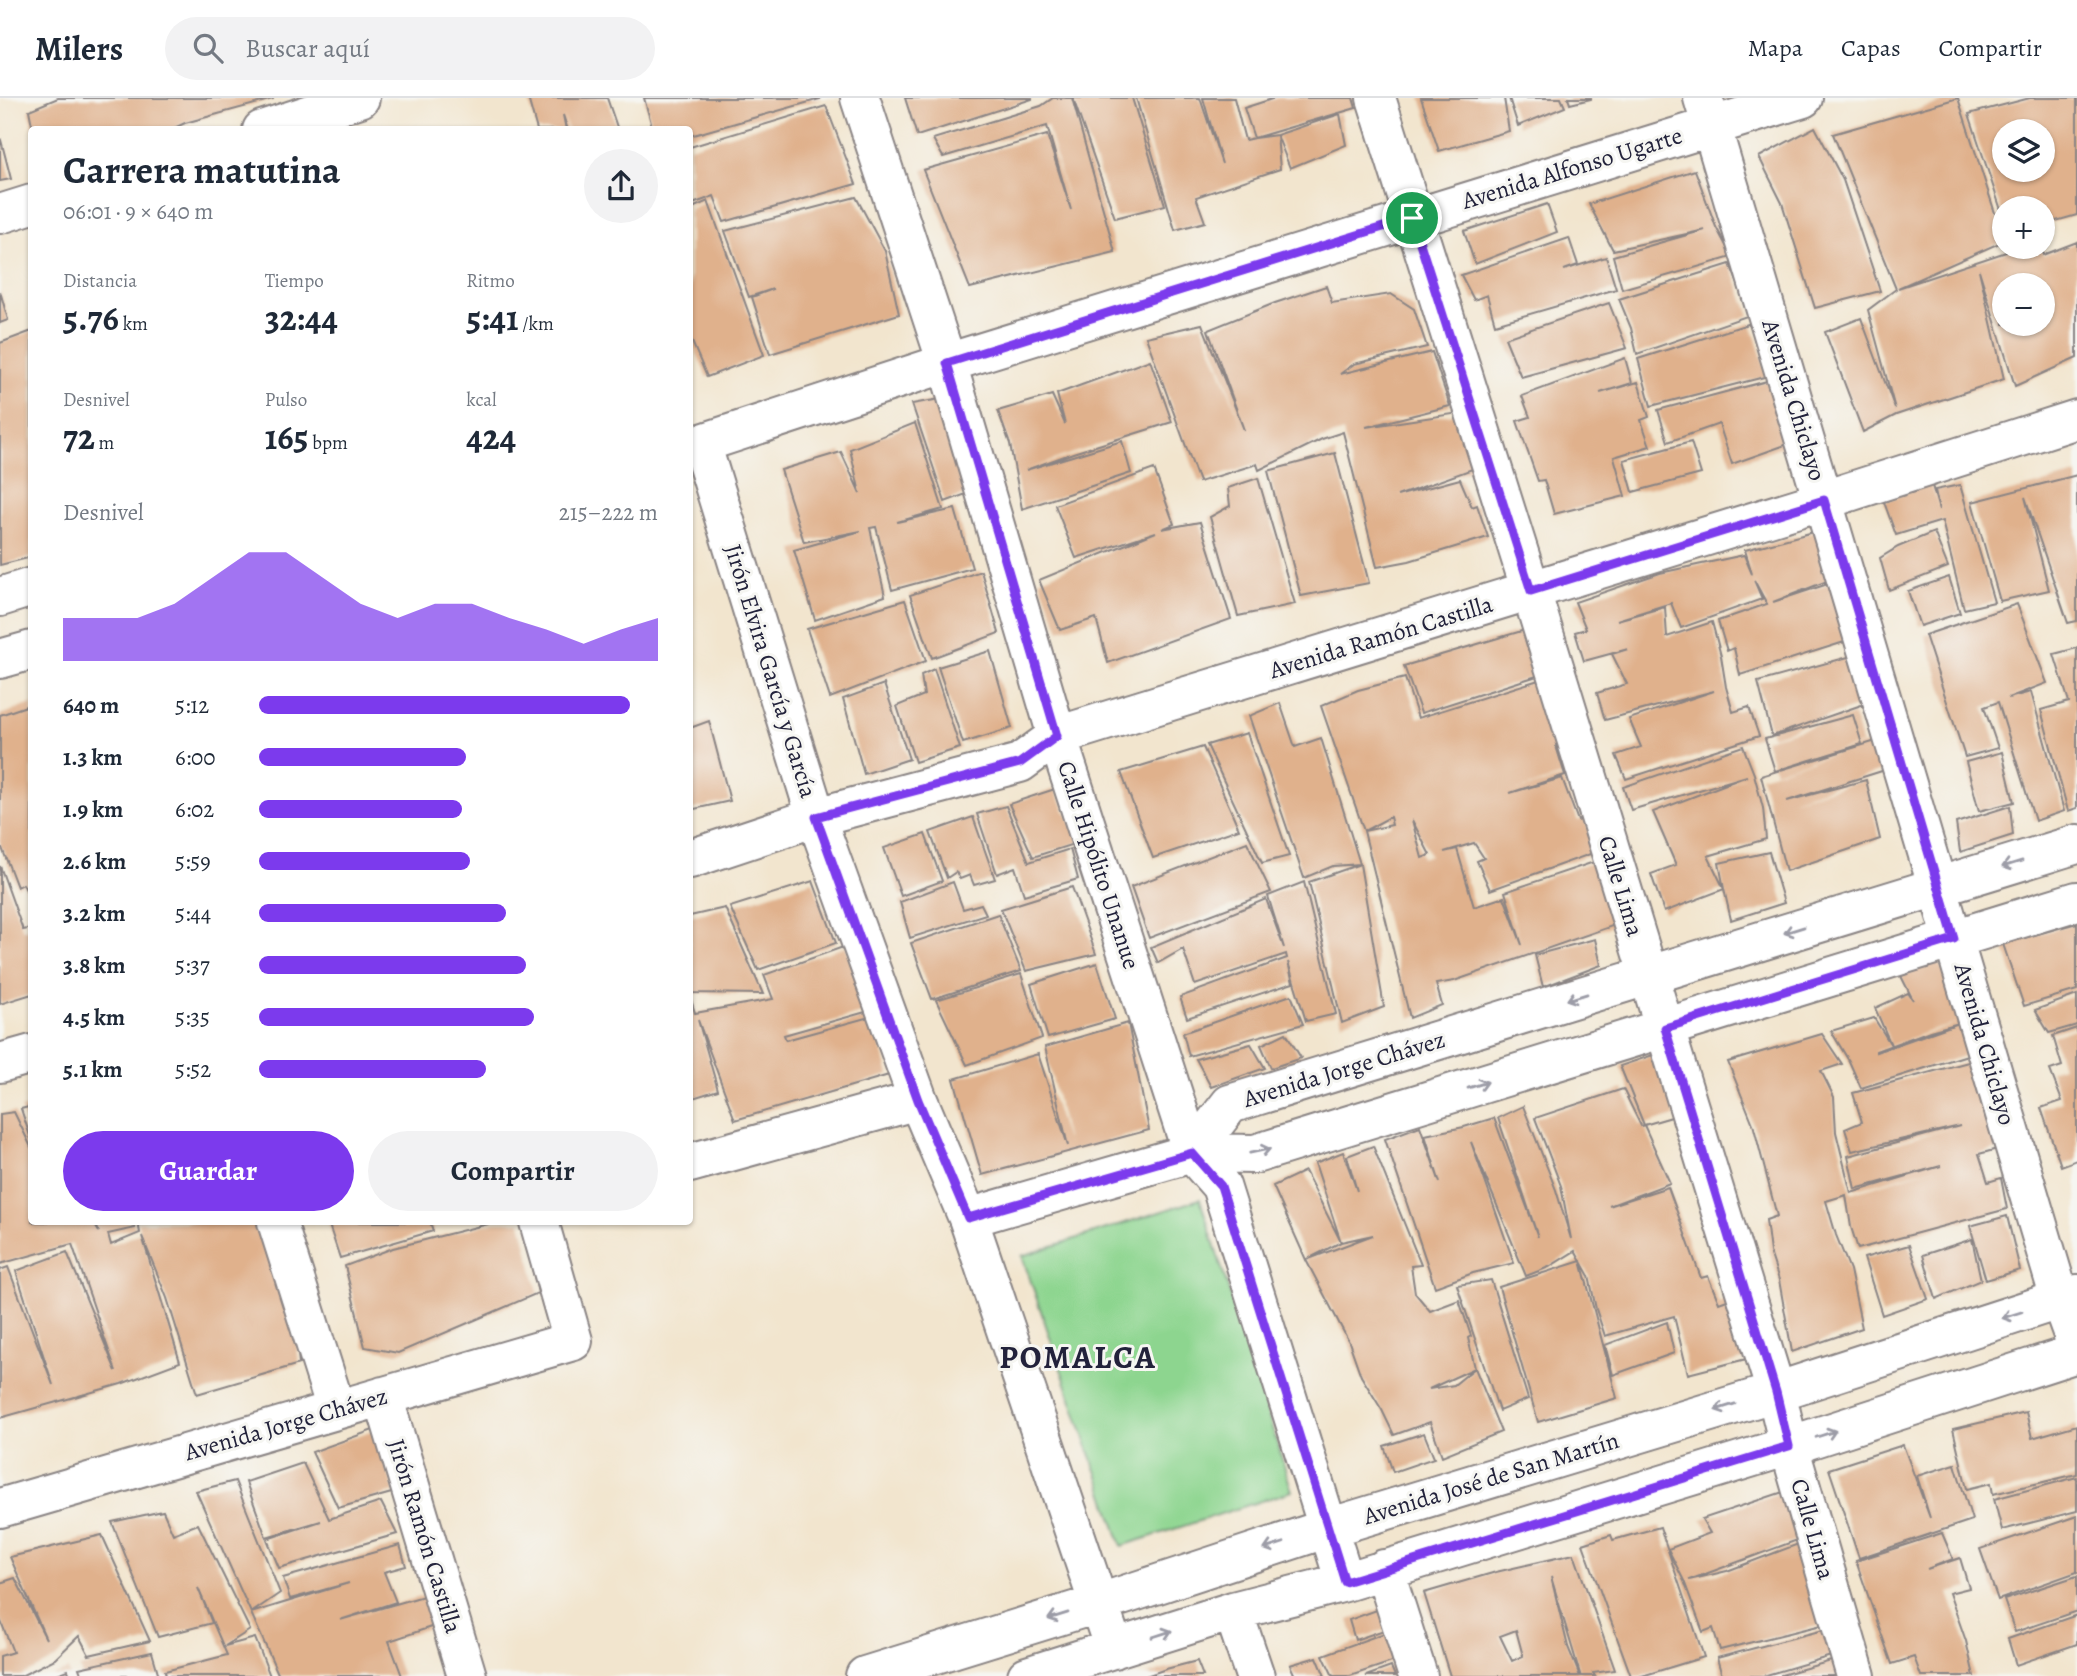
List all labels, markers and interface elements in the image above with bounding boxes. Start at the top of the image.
search box [165,17,655,80]
text: Milers [35,26,123,71]
icon: search [189,29,227,67]
text: Buscar aquí [245,31,370,66]
text: Mapa [1748,32,1803,64]
text: Capas [1841,32,1901,64]
text: Compartir [1939,32,2042,64]
street label: Avenida Alfonso Ugarte [1457,119,1686,217]
map controls [1992,119,2055,336]
button: layers [1992,119,2055,182]
text: Carrera matutina [63,144,340,196]
button: share [584,149,658,223]
pin [1382,188,1442,248]
text: 06:01 · 9 × 640 m [63,196,213,227]
button: + [1992,196,2055,259]
icon: arrive [1393,199,1431,237]
text: Distancia [63,268,137,294]
text: Tiempo [265,268,324,294]
text: Ritmo [466,268,515,294]
button: − [1992,273,2055,336]
text: 5.76 [63,294,119,342]
text: 32:44 [265,294,338,342]
text: 5:41 [466,294,519,342]
text: km [119,311,148,337]
text: /km [519,311,554,337]
street label: Avenida Chiclayo [1754,315,1834,485]
text: Desnivel [63,387,130,413]
text: Pulso [265,387,307,413]
text: kcal [466,387,497,413]
text: 72 [63,413,95,461]
text: 165 [265,413,308,461]
text: 424 [466,413,516,461]
text: m [95,430,114,456]
text: bpm [308,430,348,456]
text: Desnivel [63,497,144,528]
text: 215–222 m [559,497,658,528]
street label: Jirón Elvira García y García [717,540,825,802]
street label: Avenida Ramón Castilla [1264,588,1497,687]
text: 640 m [63,690,119,721]
text: 5:12 [175,690,209,721]
text: 1.3 km [63,742,123,773]
text: 6:00 [175,742,216,773]
street label: Calle Hipólito Unanue [1050,757,1148,973]
text: 1.9 km [63,794,123,825]
text: 6:02 [175,794,214,825]
street label: Calle Lima [1591,832,1652,941]
text: 2.6 km [63,846,126,877]
text: 5:59 [175,846,211,877]
one-way arrow [2001,858,2023,871]
text: 3.2 km [63,898,126,929]
text: 5:44 [175,898,211,929]
one-way arrow [1784,925,1806,938]
text: 3.8 km [63,950,125,981]
text: 5:37 [175,950,210,981]
street label: Avenida Chiclayo [1946,958,2023,1129]
one-way arrow [1566,992,1588,1005]
text: 4.5 km [63,1002,125,1033]
text: 5:35 [175,1002,210,1033]
street label: Avenida Jorge Chávez [1238,1023,1449,1115]
text: 5.1 km [63,1054,123,1085]
text: 5:52 [175,1054,211,1085]
one-way arrow [1466,1078,1488,1091]
button: Guardar [63,1131,354,1211]
button: Compartir [368,1131,658,1211]
one-way arrow [1248,1144,1271,1158]
one-way arrow [2001,1309,2023,1322]
district label: POMALCA [999,1335,1157,1379]
street label: Avenida Jorge Chávez [180,1380,391,1469]
one-way arrow [1715,1401,1737,1414]
street label: Avenida José de San Martín [1358,1424,1623,1532]
one-way arrow [1814,1427,1836,1439]
street label: Jirón Ramón Castilla [380,1435,470,1638]
street label: Calle Lima [1783,1475,1843,1584]
one-way arrow [1263,1540,1285,1553]
one-way arrow [1047,1611,1069,1624]
one-way arrow [1151,1627,1173,1640]

